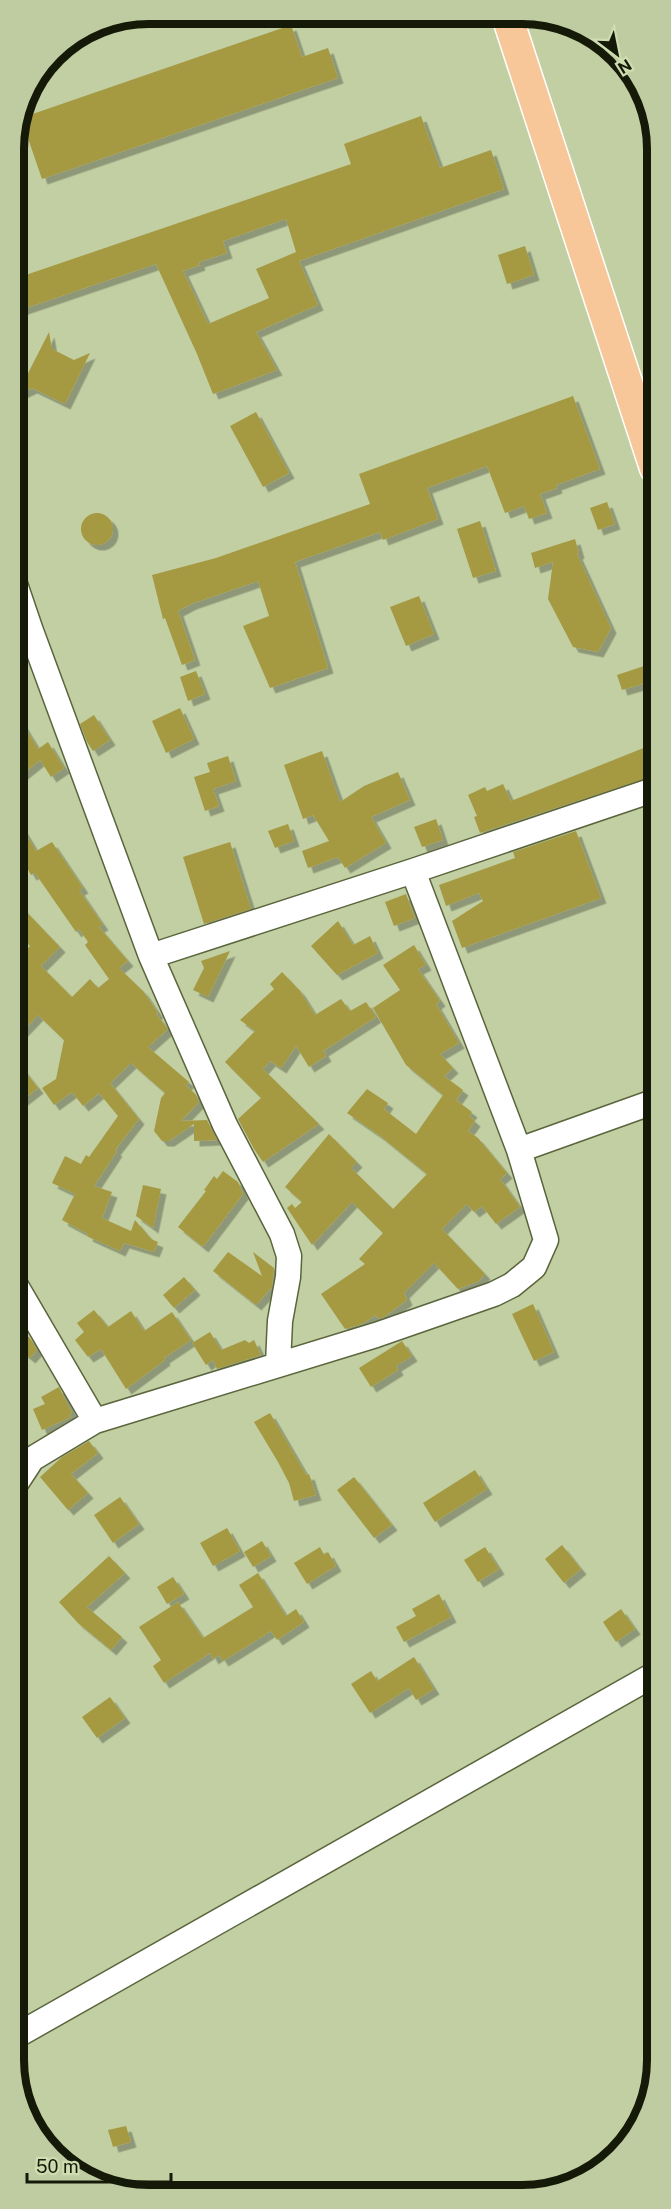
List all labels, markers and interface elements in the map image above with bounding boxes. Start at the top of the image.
north arrow [587,24,647,84]
text: N [614,55,635,78]
scale bar [27,2146,171,2184]
text: 50 m [36,2156,79,2177]

